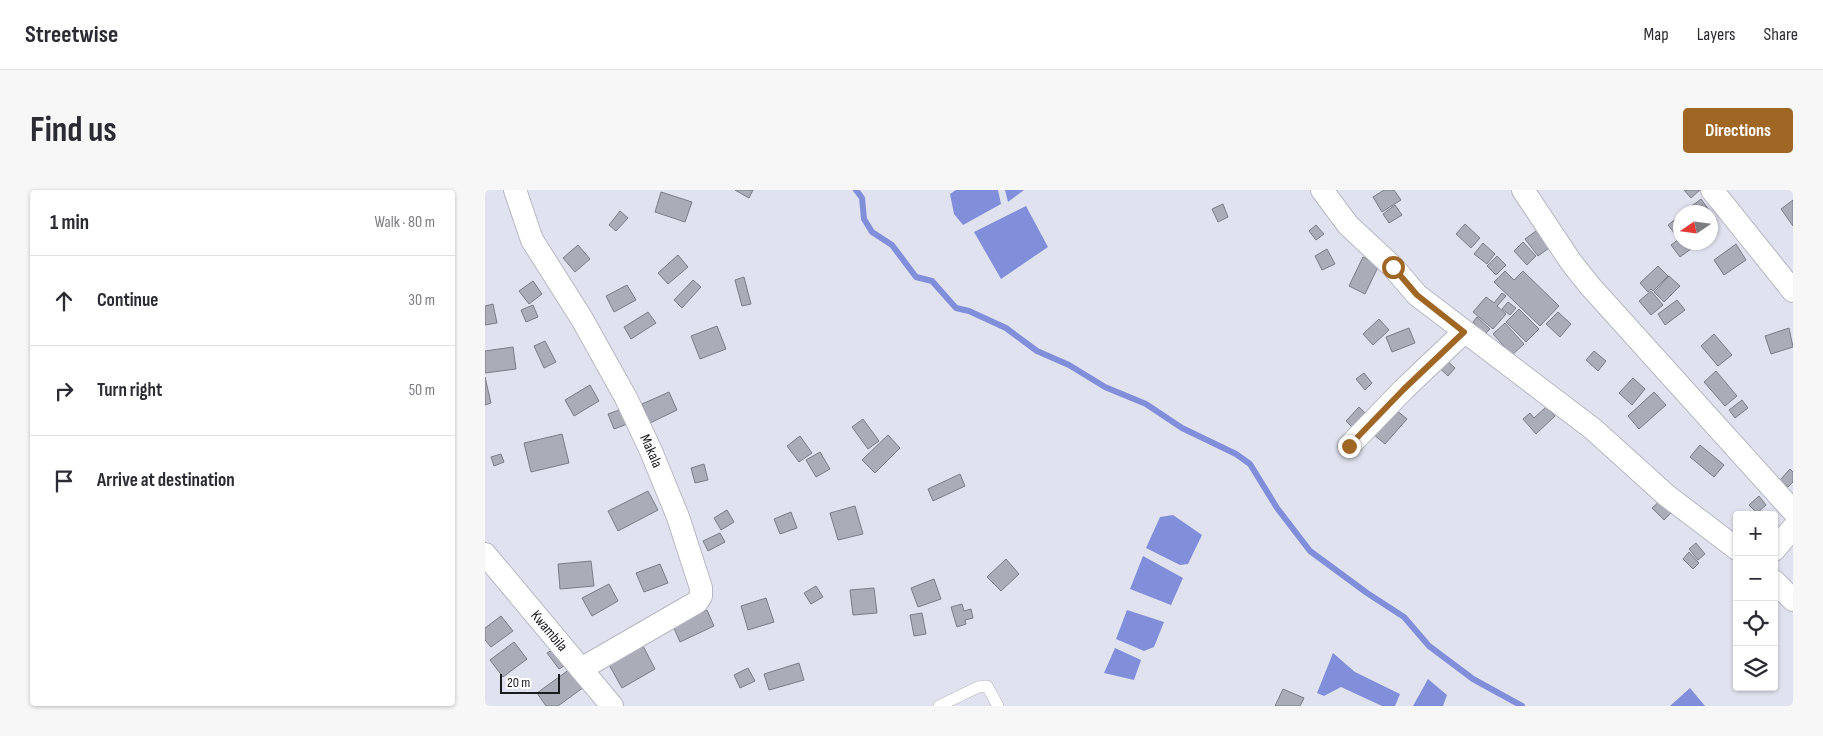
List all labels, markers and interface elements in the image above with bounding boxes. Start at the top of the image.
text: Streetwise [25,20,118,49]
text: Map [1644,24,1669,45]
text: Layers [1697,24,1736,45]
text: Share [1764,24,1798,45]
button: Directions [1683,108,1793,153]
text: Find us [30,109,117,152]
north arrow [1673,205,1718,250]
text: 1 min [50,210,89,235]
text: Walk · 80 m [375,213,435,232]
route start [1382,256,1405,279]
icon: ahead [50,287,78,315]
text: Continue [97,289,158,312]
text: 30 m [408,291,435,310]
icon: right [50,377,78,405]
text: Turn right [97,379,162,402]
text: 50 m [409,381,435,400]
street label: Makala [635,431,667,471]
route end [1338,435,1361,458]
icon: arrive [50,467,78,495]
text: Arrive at destination [97,469,235,492]
map controls [1733,511,1778,691]
button: + [1733,511,1778,556]
button: − [1733,556,1778,601]
button: locate [1733,601,1778,646]
street label: Kwambila [526,607,572,656]
button: layers [1733,646,1778,691]
scale bar [500,671,560,694]
text: 20 m [507,674,530,691]

